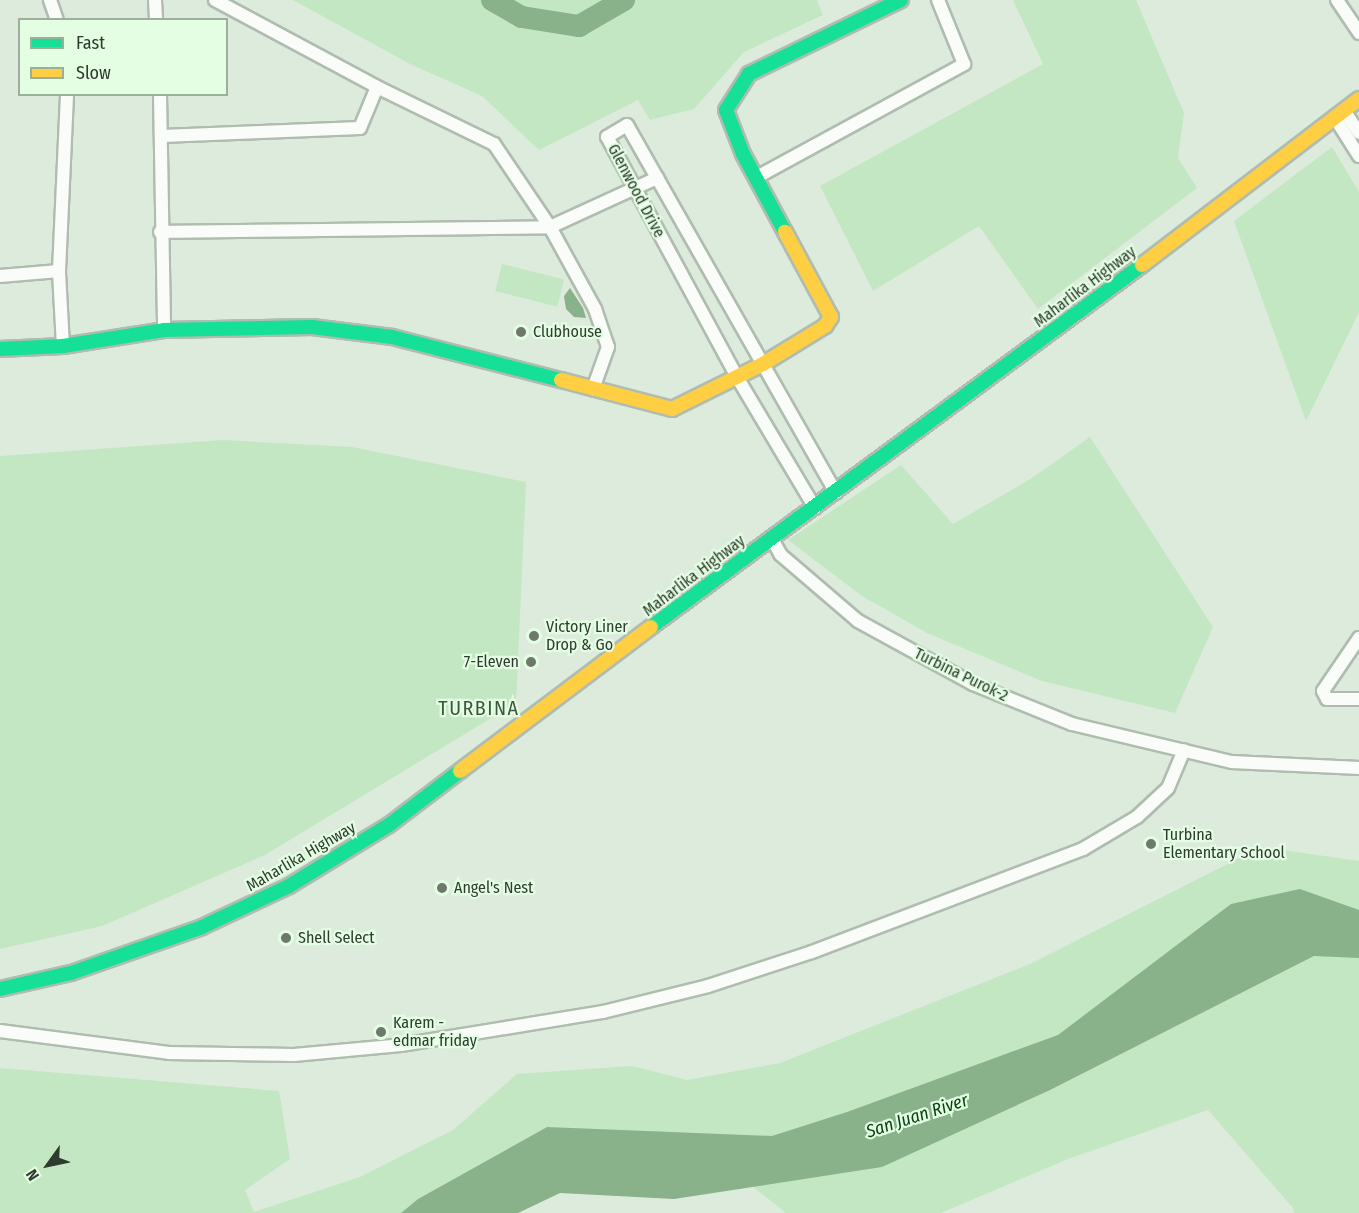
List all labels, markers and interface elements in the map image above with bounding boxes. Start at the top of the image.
legend [18,18,228,96]
text: Fast [76,32,105,54]
text: Slow [76,62,111,84]
street label: Glenwood Drive [603,141,669,241]
street label: Maharlika Highway [1030,242,1140,332]
place label: Clubhouse [533,322,602,342]
marker: Clubhouse [514,325,528,339]
street label: Maharlika Highway [639,531,749,621]
place label: Victory Liner Drop & Go [546,617,628,655]
marker: Victory Liner Drop & Go [527,629,541,643]
street label: Turbina Purok-2 [911,644,1011,706]
place label: 7-Eleven [464,652,519,672]
marker: 7-Eleven [524,655,538,669]
district label: TURBINA [438,696,520,720]
street label: Maharlika Highway [243,818,359,896]
place label: Turbina Elementary School [1163,825,1285,863]
marker: Turbina Elementary School [1144,837,1158,851]
place label: Angel's Nest [454,878,533,898]
marker: Angel's Nest [435,881,449,895]
place label: Shell Select [298,928,374,948]
marker: Shell Select [279,931,293,945]
place label: Karem - edmar friday [393,1013,477,1051]
marker: Karem - edmar friday [374,1025,388,1039]
water label: San Juan River [863,1089,971,1143]
north arrow [18,1135,78,1195]
text: N [22,1166,43,1184]

